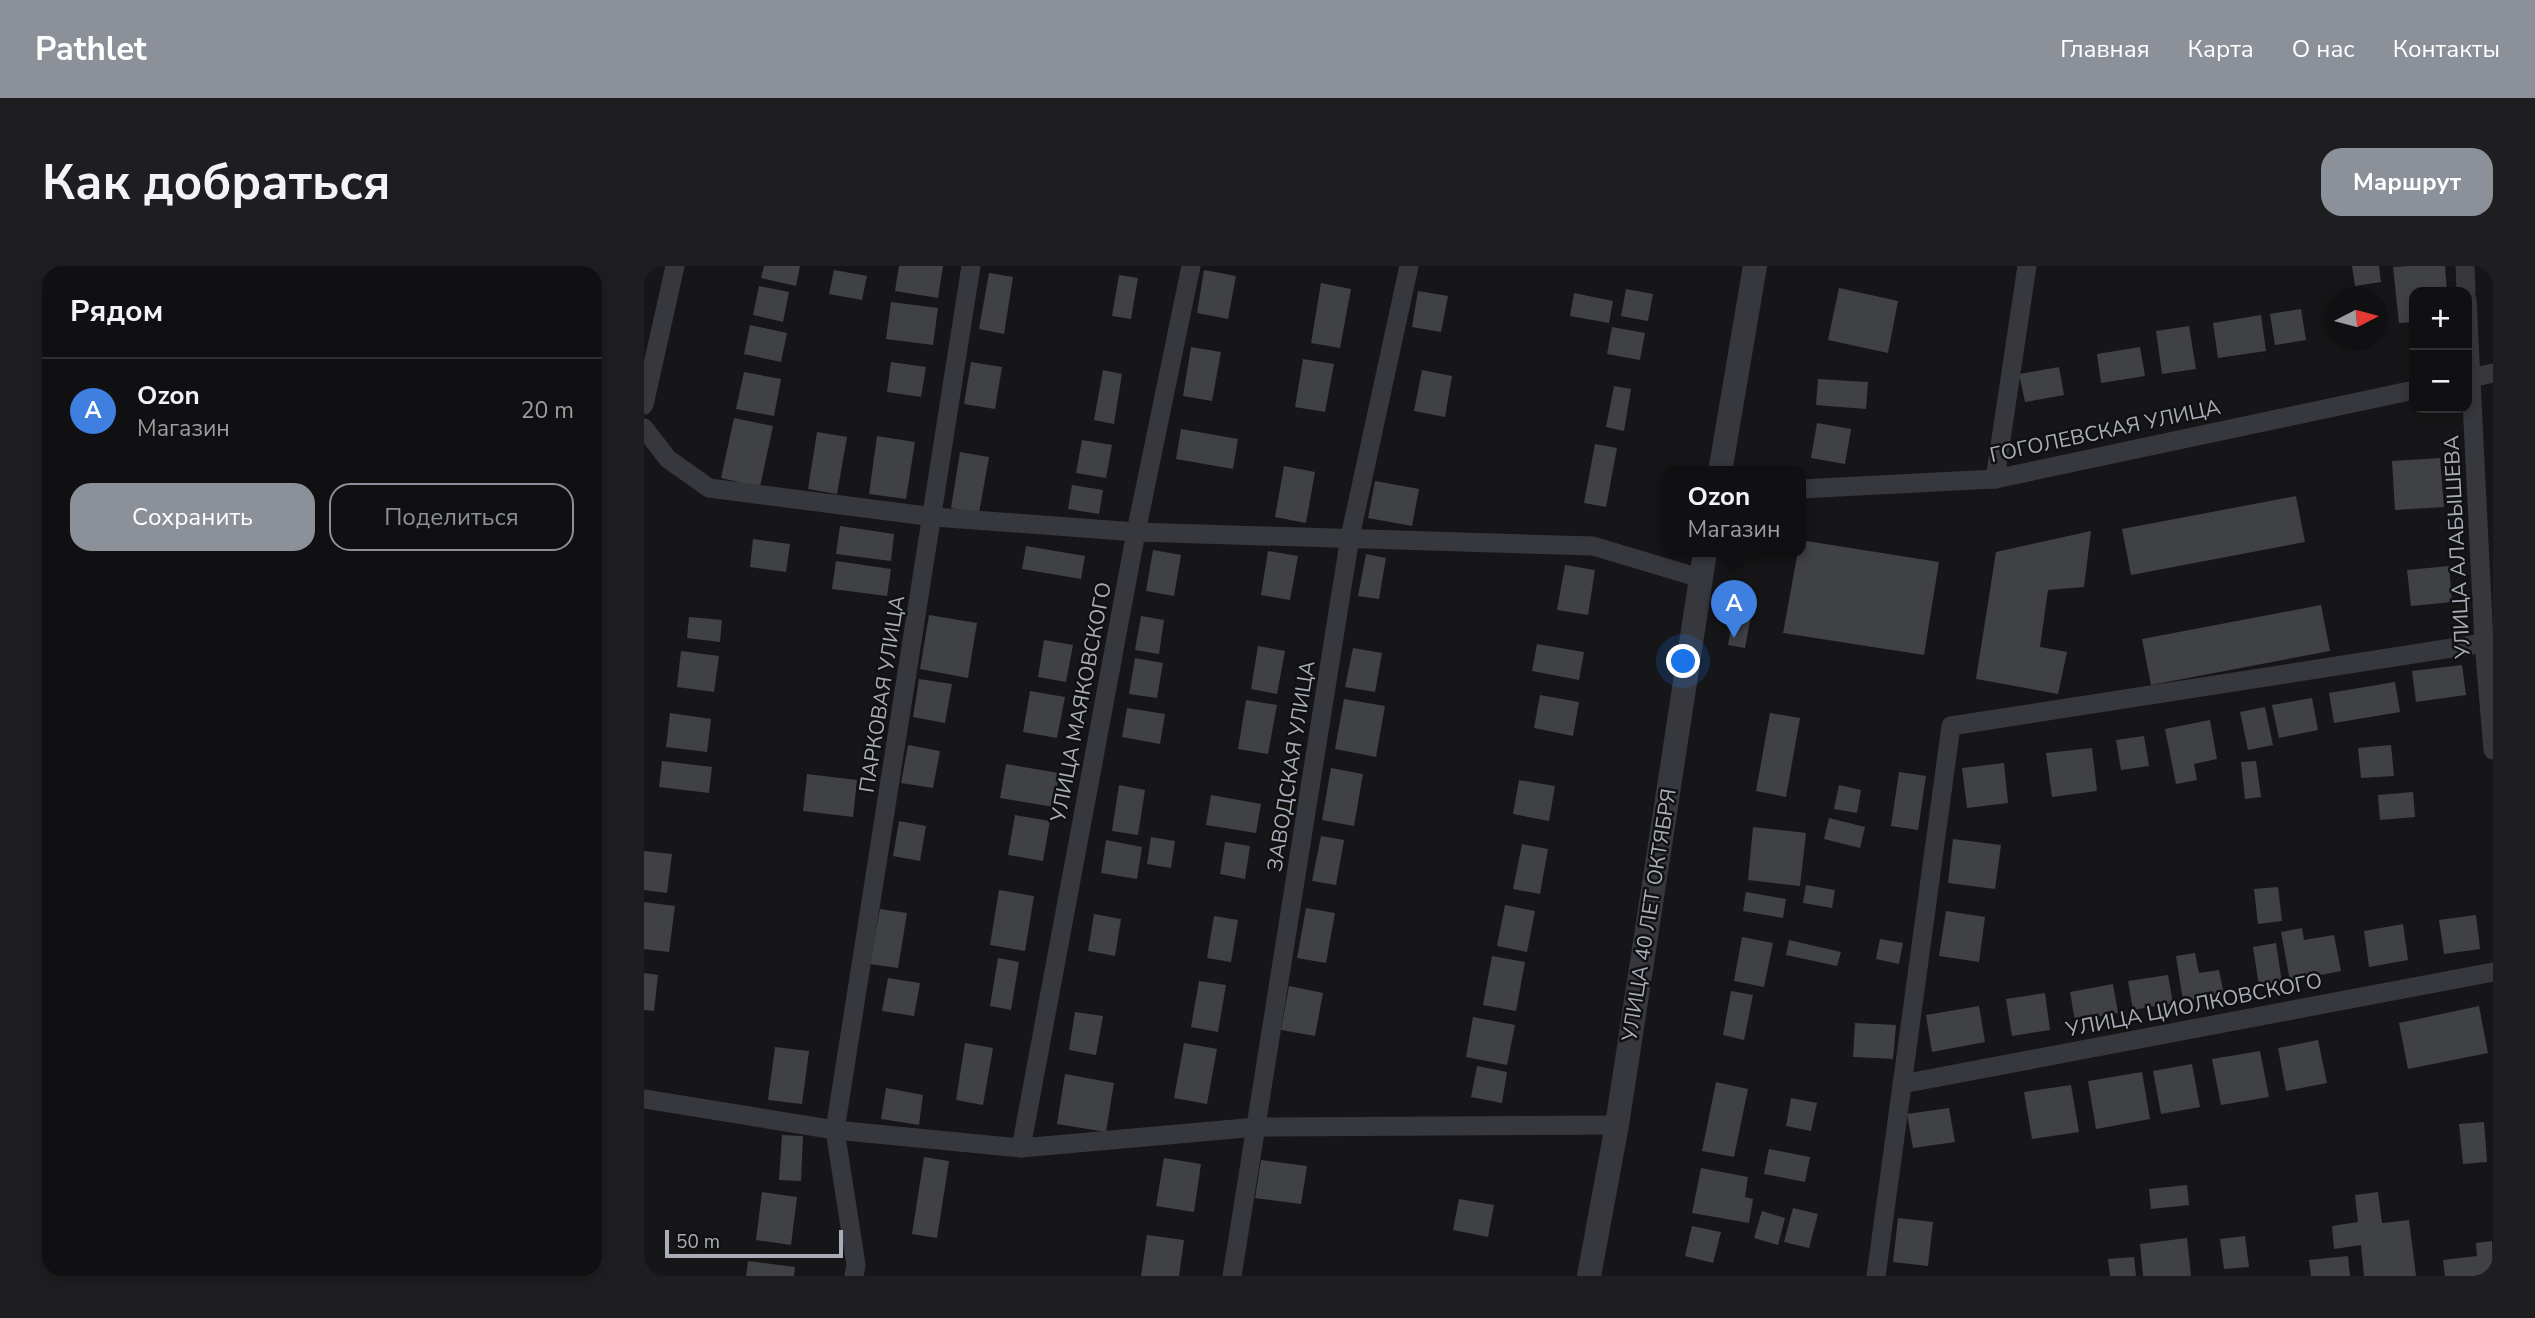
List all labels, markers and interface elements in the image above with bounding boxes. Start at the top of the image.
text: Pathlet [35,27,147,72]
text: Главная [2060,33,2150,65]
text: Карта [2188,33,2254,65]
text: О нас [2292,33,2355,65]
text: Контакты [2393,33,2500,65]
button: Маршрут [2321,148,2493,216]
text: Как добраться [42,149,390,216]
north arrow [2325,287,2388,350]
map controls [2409,287,2472,413]
button: + [2409,287,2472,350]
text: Рядом [70,291,163,332]
button: − [2409,350,2472,413]
text: Ozon [137,378,200,413]
street label: ГОГОЛЕВСКАЯ УЛИЦА [1987,393,2223,469]
text: A [84,395,102,426]
text: 20 m [521,395,574,426]
text: Магазин [137,413,230,444]
street label: УЛИЦА АЛАБЫШЕВА [2437,435,2477,660]
popup [1662,466,1806,557]
text: Ozon [1688,479,1750,514]
button: Сохранить [70,483,315,551]
button: Поделиться [329,483,574,551]
text: Магазин [1688,514,1780,545]
street label: УЛИЦА МАЯКОВСКОГО [1044,580,1118,825]
pin: A [1711,580,1757,638]
street label: ПАРКОВАЯ УЛИЦА [853,593,911,795]
your location [1666,644,1700,678]
street label: ЗАВОДСКАЯ УЛИЦА [1260,658,1322,874]
street label: УЛИЦА 40 ЛЕТ ОКТЯБРЯ [1615,787,1683,1044]
street label: УЛИЦА ЦИОЛКОВСКОГО [2063,966,2324,1044]
scale bar [665,1227,844,1259]
text: 50 m [676,1229,720,1255]

